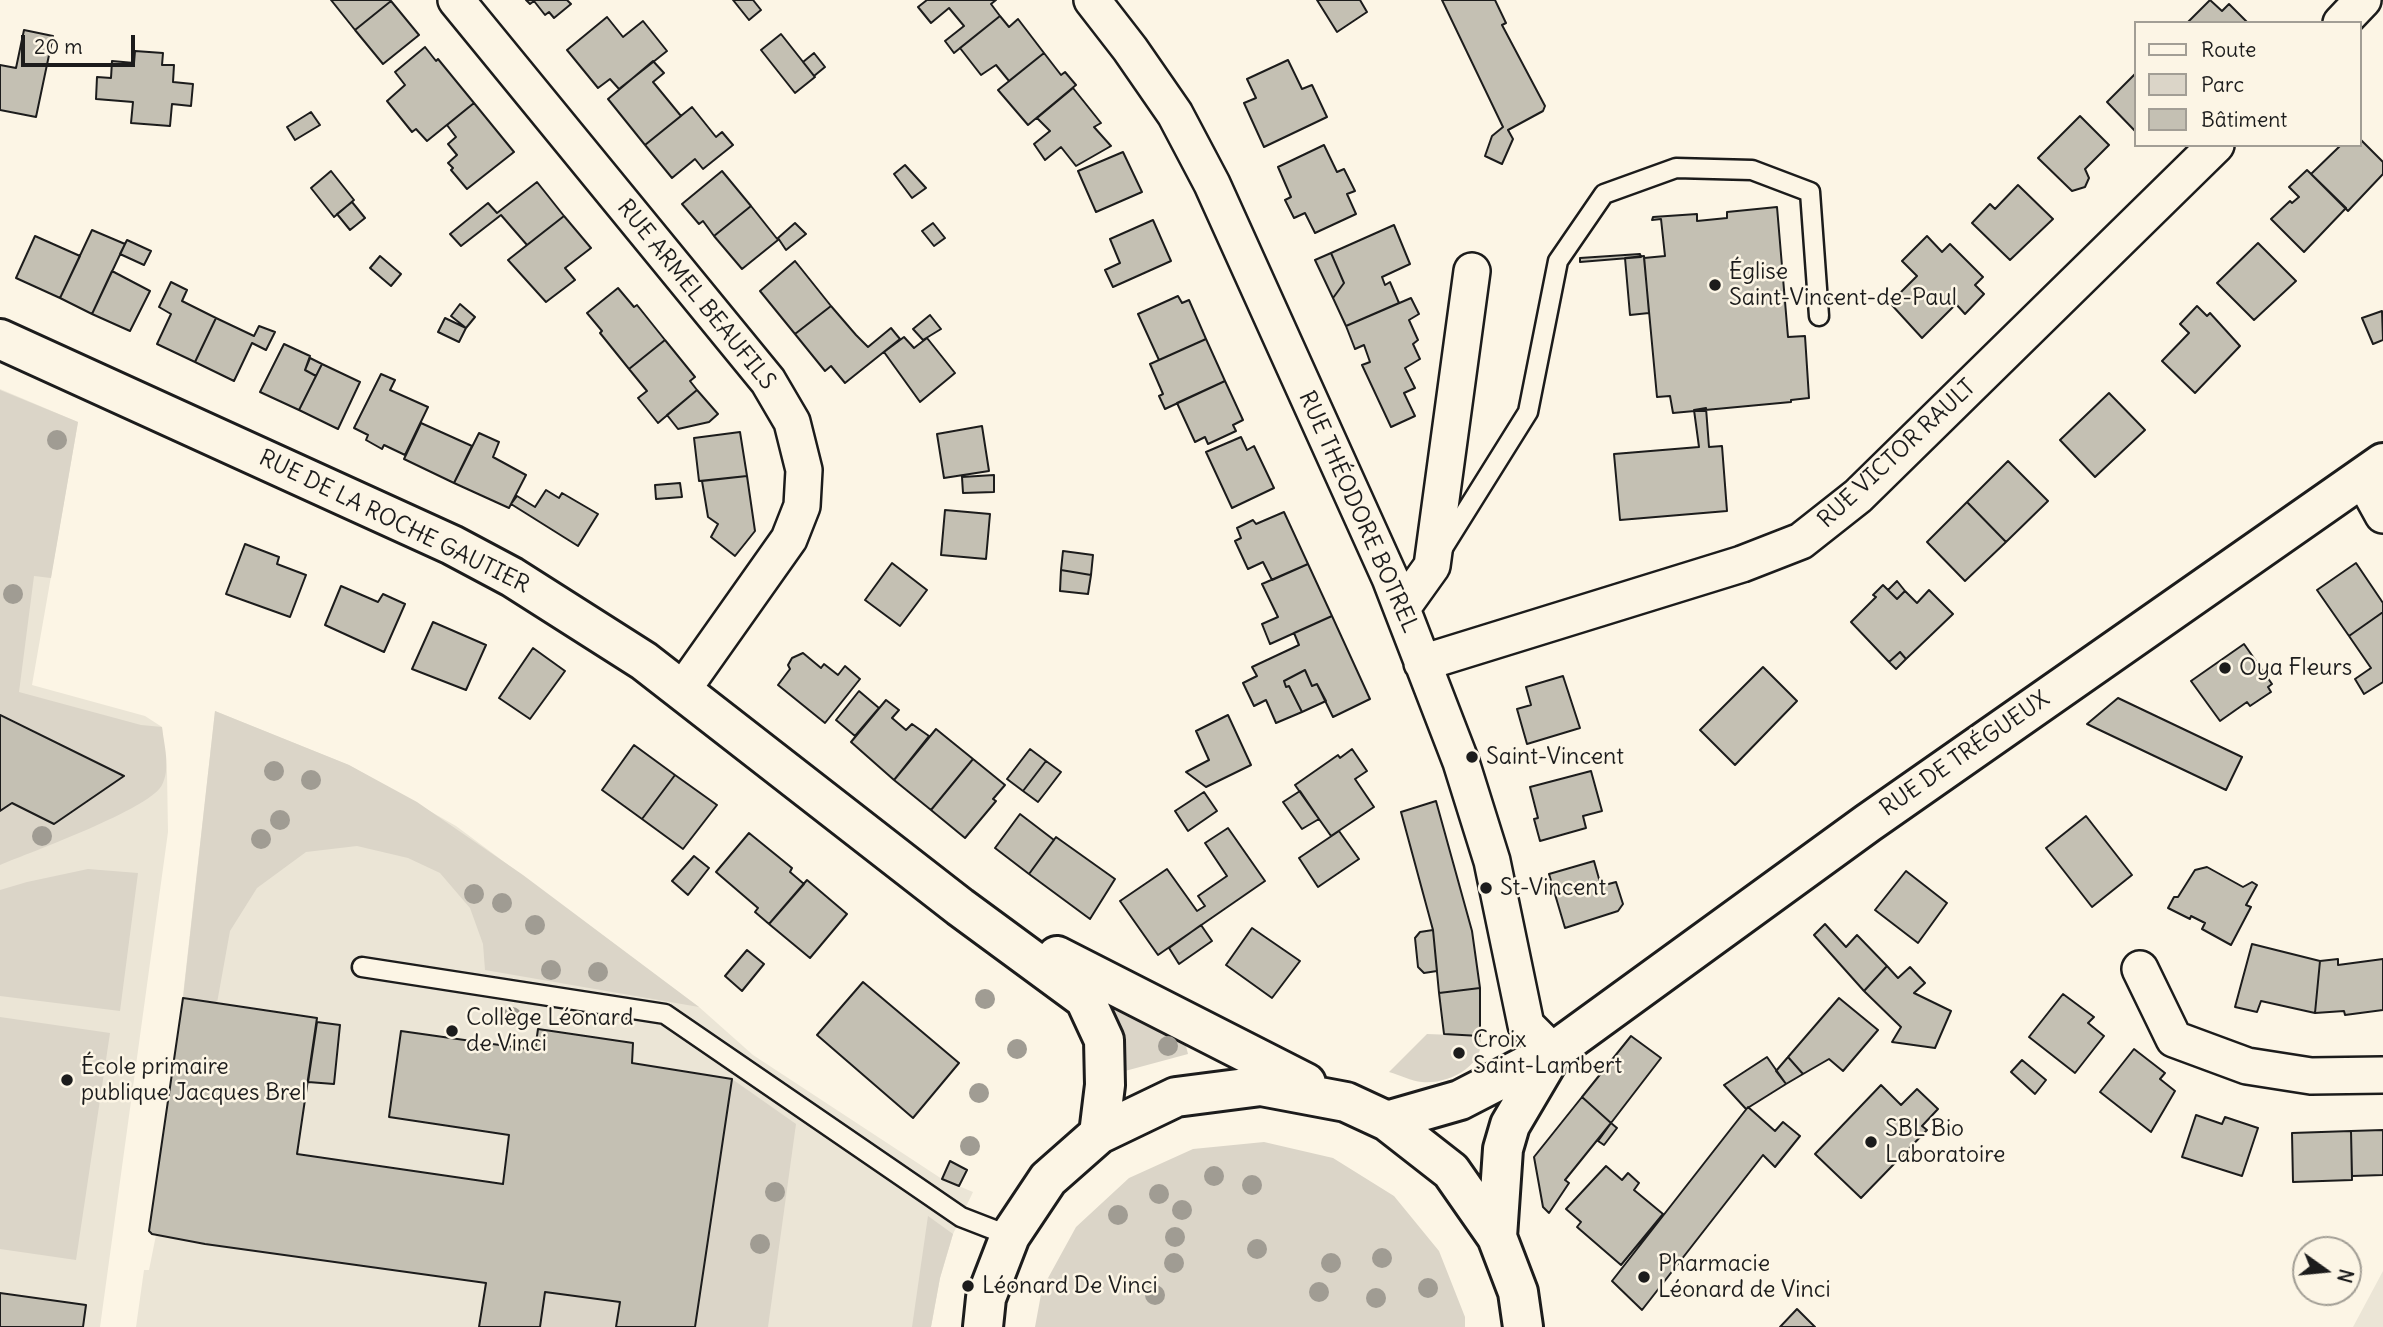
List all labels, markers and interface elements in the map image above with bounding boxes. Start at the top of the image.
scale bar [24,21,138,65]
legend [2134,21,2362,147]
text: 20 m [34,33,83,60]
text: Route [2201,36,2256,63]
text: Parc [2201,71,2244,98]
text: Bâtiment [2201,106,2287,133]
street label: RUE ARMEL BEAUFILS [611,194,781,396]
place label: Église Saint-Vincent-de-Paul [1729,258,1957,312]
marker: Église Saint-Vincent-de-Paul [1707,277,1723,293]
street label: RUE VICTOR RAULT [1813,374,1981,534]
street label: RUE THÉODORE BOTREL [1292,387,1424,637]
street label: RUE DE LA ROCHE GAUTIER [254,444,534,600]
place label: Oya Fleurs [2239,654,2352,682]
marker: Oya Fleurs [2217,660,2233,676]
street label: RUE DE TRÉGUEUX [1875,685,2055,823]
place label: Saint-Vincent [1486,743,1624,771]
marker: Saint-Vincent [1464,749,1480,765]
place label: St-Vincent [1500,874,1606,902]
marker: St-Vincent [1478,880,1494,896]
place label: Collège Léonard de Vinci [466,1004,633,1058]
marker: Collège Léonard de Vinci [444,1023,460,1039]
place label: Croix Saint-Lambert [1473,1026,1622,1080]
marker: Croix Saint-Lambert [1451,1045,1467,1061]
place label: École primaire publique Jacques Brel [81,1053,306,1107]
marker: École primaire publique Jacques Brel [59,1072,75,1088]
place label: SBL Bio Laboratoire [1885,1115,2005,1169]
marker: SBL Bio Laboratoire [1863,1134,1879,1150]
north arrow [2292,1236,2362,1306]
place label: Pharmacie Léonard de Vinci [1658,1250,1831,1304]
text: N [2332,1266,2359,1285]
marker: Pharmacie Léonard de Vinci [1636,1269,1652,1285]
place label: Léonard De Vinci [982,1272,1158,1300]
marker: Léonard De Vinci [960,1278,976,1294]

